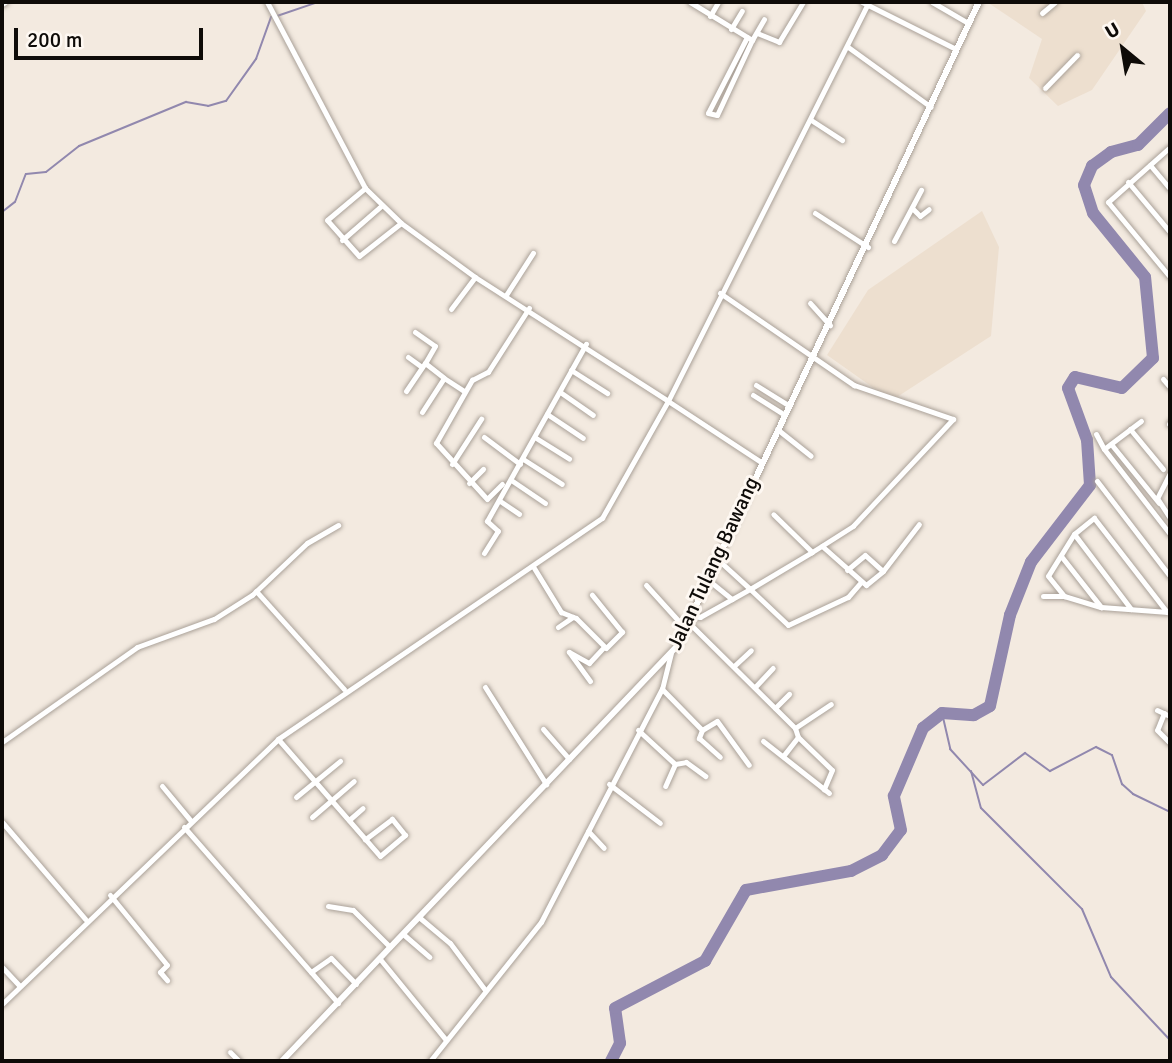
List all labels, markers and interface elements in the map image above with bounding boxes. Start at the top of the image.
scale bar [18,14,206,58]
north arrow [1088,14,1158,84]
text: U [1101,17,1124,44]
text: 200 m [27,27,82,53]
street label: Jalan Tulang Bawang [662,473,764,653]

